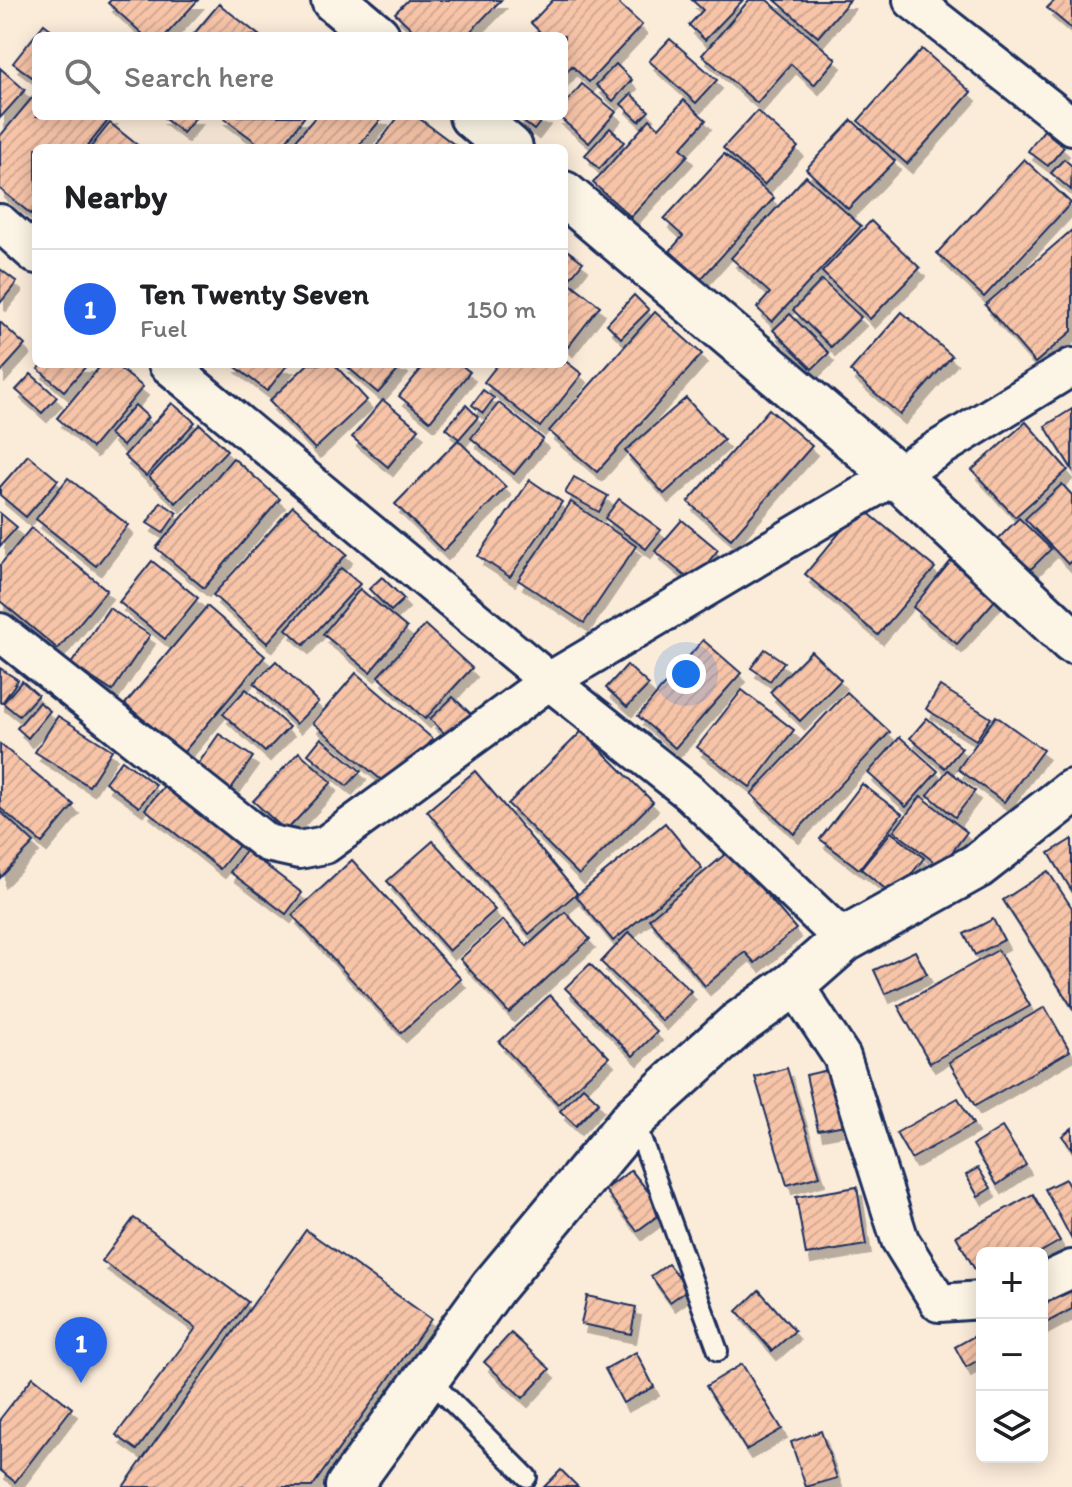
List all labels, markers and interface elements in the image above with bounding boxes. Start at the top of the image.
search box [32,32,568,120]
icon: search [60,54,104,98]
text: Search here [124,58,274,95]
text: Nearby [64,176,167,217]
text: Ten Twenty Seven [140,275,369,312]
text: 1 [84,293,96,325]
text: 150 m [467,293,536,325]
text: Fuel [140,312,187,344]
your location [666,654,706,694]
map controls [976,1247,1048,1463]
button: + [976,1247,1048,1319]
pin: 1 [55,1317,107,1383]
button: − [976,1319,1048,1391]
button: layers [976,1391,1048,1463]

